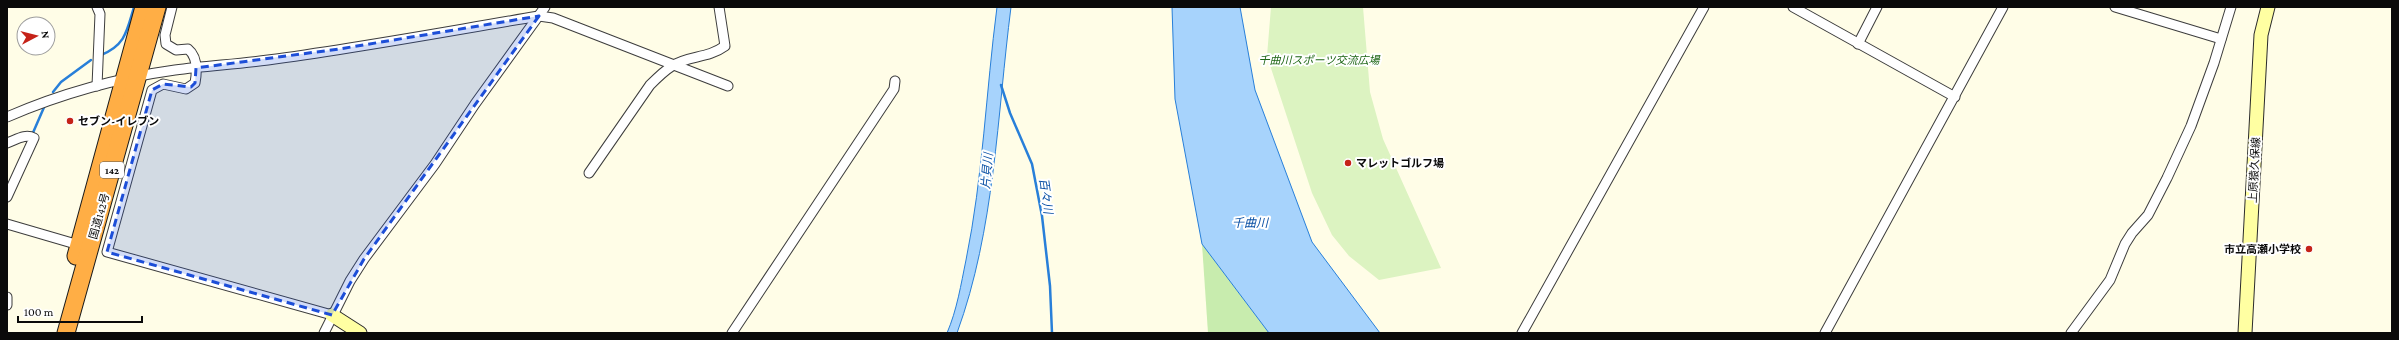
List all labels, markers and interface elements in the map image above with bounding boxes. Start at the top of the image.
north arrow [16,16,56,56]
text: N [40,30,52,40]
park label: 千曲川スポーツ交流広場 [1259,54,1381,66]
place label: セブン-イレブン [78,115,159,127]
marker: セブン-イレブン [65,116,75,126]
street label: 上原猿久保線 [2246,137,2262,203]
water label: 片貝川 [978,150,996,190]
place label: マレットゴルフ場 [1356,157,1444,169]
marker: マレットゴルフ場 [1343,158,1353,168]
road number: 142 [100,162,124,178]
water label: 百々川 [1037,177,1056,217]
street label: 国道142号 [87,192,111,240]
water label: 千曲川 [1232,216,1270,230]
place label: 市立高瀬小学校 [2224,243,2301,255]
marker: 市立高瀬小学校 [2304,244,2314,254]
scale bar [18,298,142,324]
text: 100 m [24,305,54,319]

